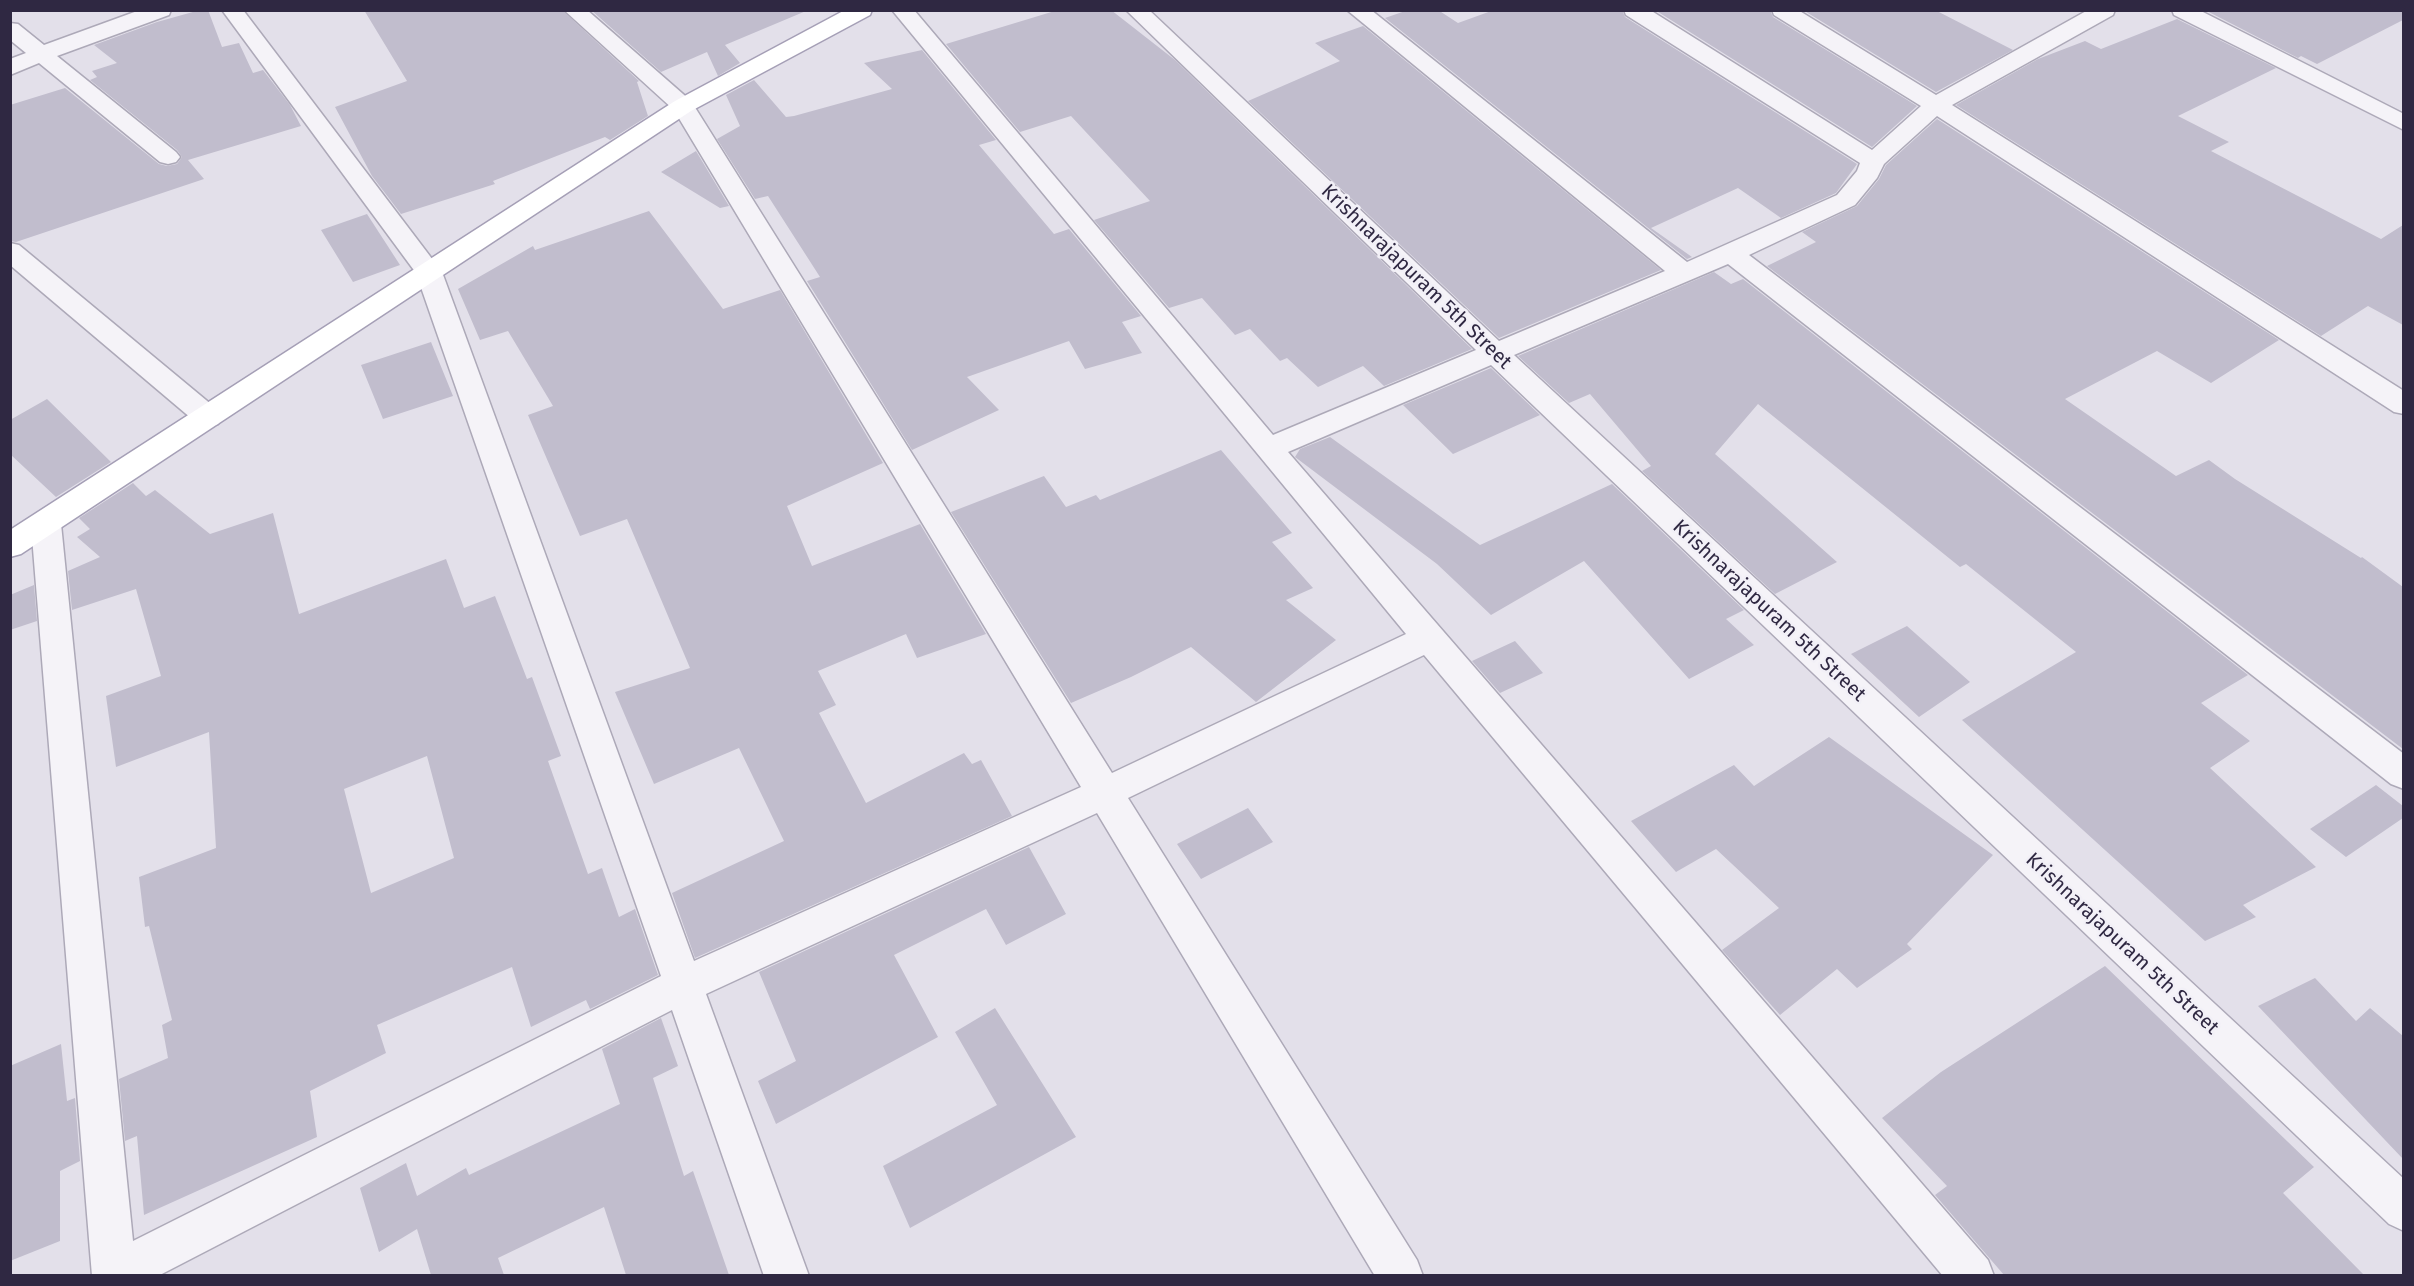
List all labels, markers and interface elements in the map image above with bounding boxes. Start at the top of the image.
street label: Krishnarajapuram 5th Street [1316,180,1516,374]
street label: Krishnarajapuram 5th Street [1667,515,1871,707]
street label: Krishnarajapuram 5th Street [2020,848,2224,1040]

